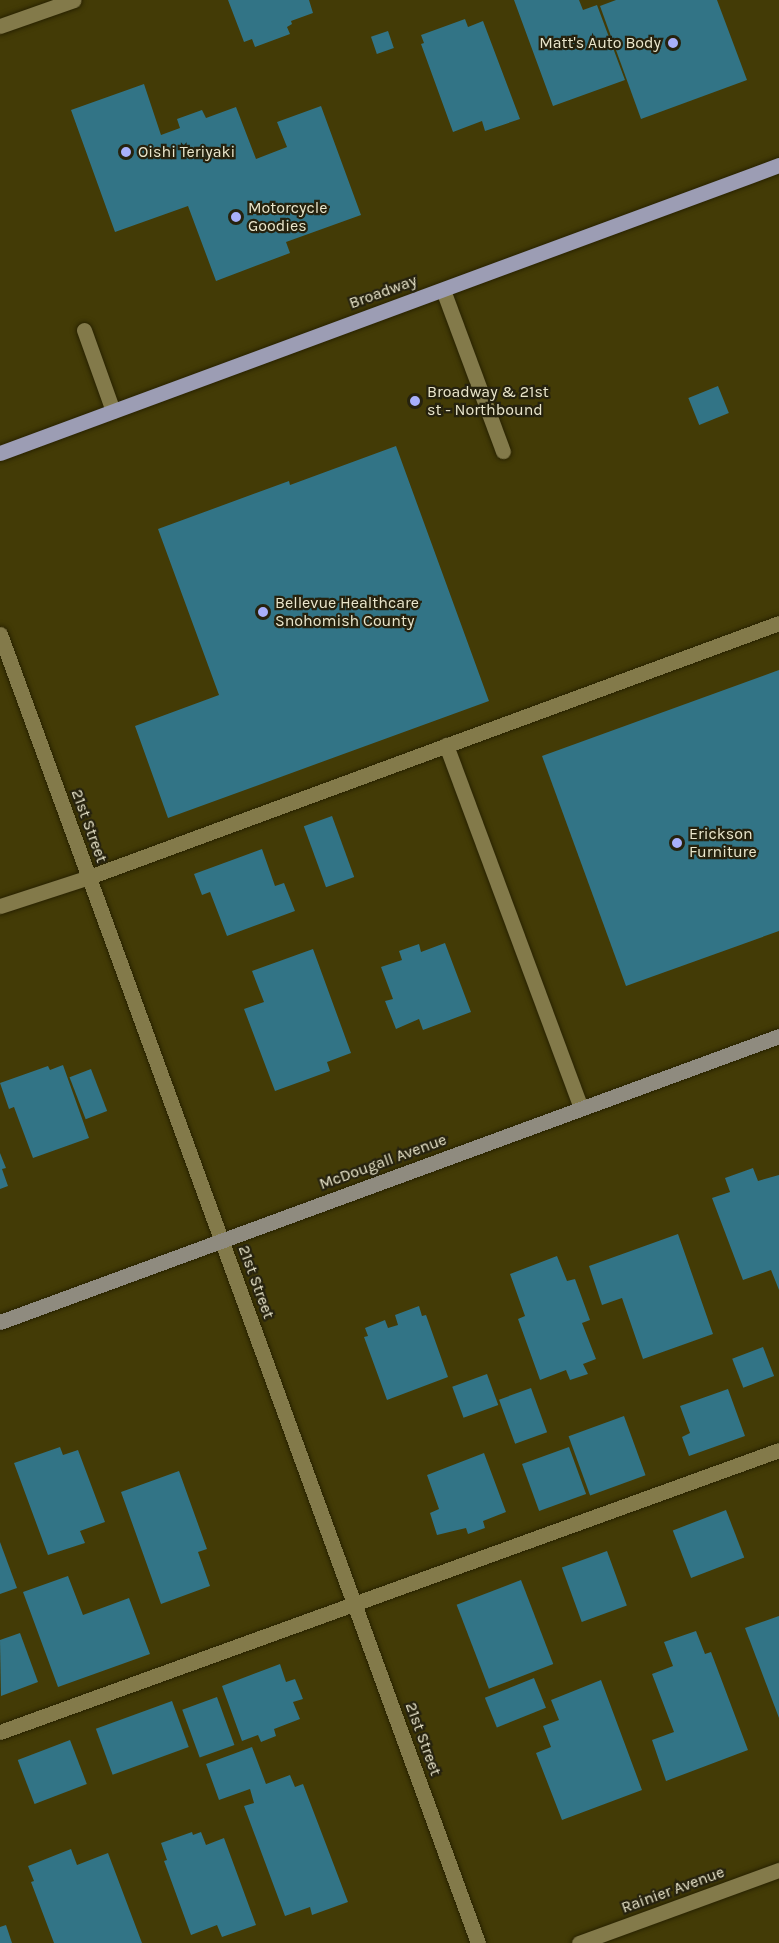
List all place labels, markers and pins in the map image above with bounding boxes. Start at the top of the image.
place label: Matt's Auto Body [539,33,661,53]
marker: Matt's Auto Body [666,36,680,50]
place label: Oishi Teriyaki [138,142,235,162]
marker: Oishi Teriyaki [119,145,133,159]
place label: Motorcycle Goodies [248,198,327,236]
marker: Motorcycle Goodies [229,210,243,224]
place label: Broadway & 21st st - Northbound [427,382,549,420]
marker: Broadway & 21st st - Northbound [408,394,422,408]
place label: Bellevue Healthcare Snohomish County [275,593,419,631]
marker: Bellevue Healthcare Snohomish County [256,605,270,619]
place label: Erickson Furniture [689,824,757,862]
marker: Erickson Furniture [670,836,684,850]

